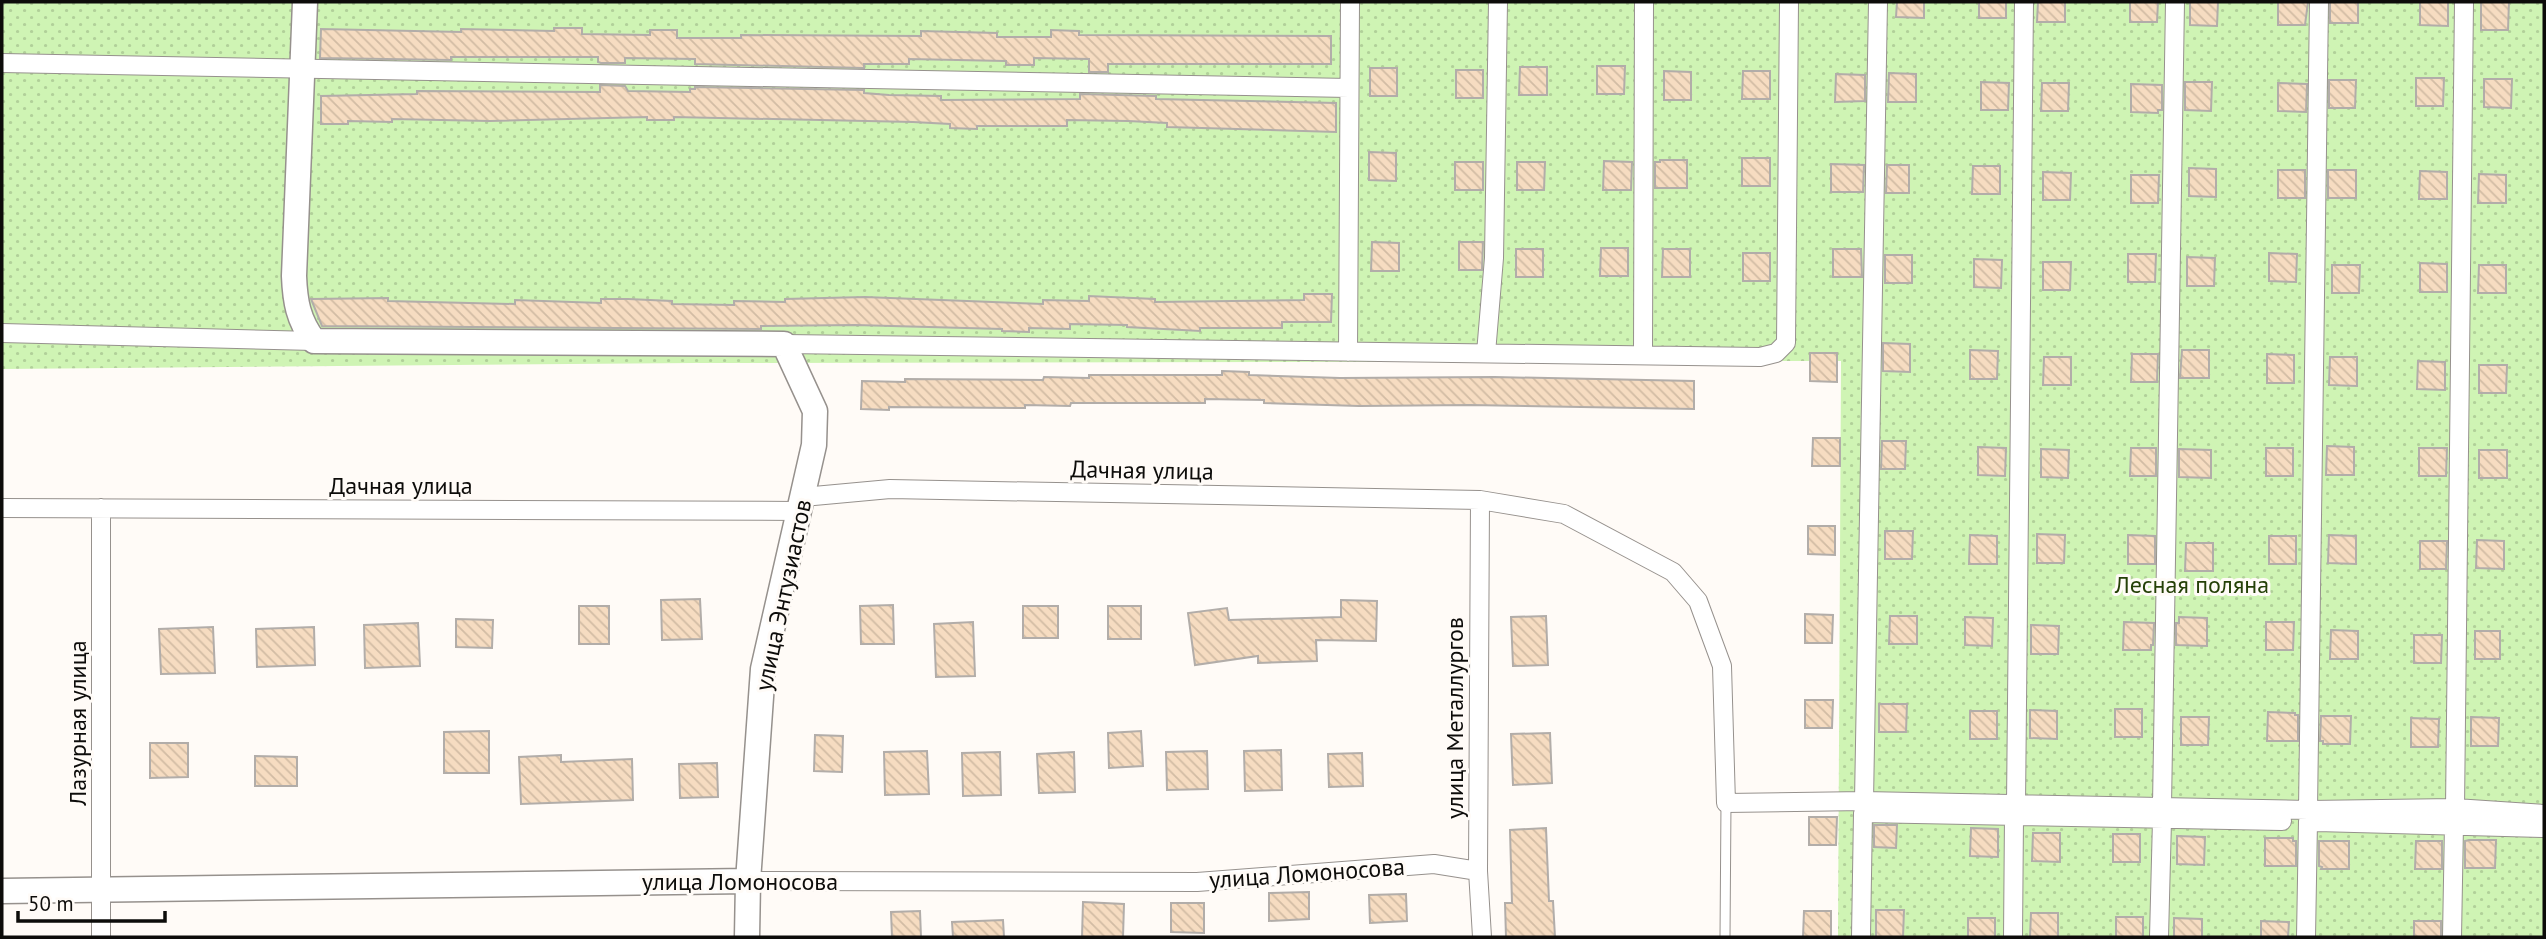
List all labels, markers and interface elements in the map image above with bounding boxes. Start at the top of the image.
street label: Дачная улица [1070,453,1214,487]
street label: Дачная улица [329,470,473,501]
street label: улица Энтузиастов [748,496,818,694]
park label: Лесная поляна [2114,569,2269,600]
street label: улица Металлургов [1439,617,1470,819]
street label: Лазурная улица [62,640,93,807]
street label: улица Ломоносова [1208,851,1406,895]
street label: улица Ломоносова [642,866,838,897]
scale bar [18,880,164,924]
text: 50 m [28,890,74,917]

